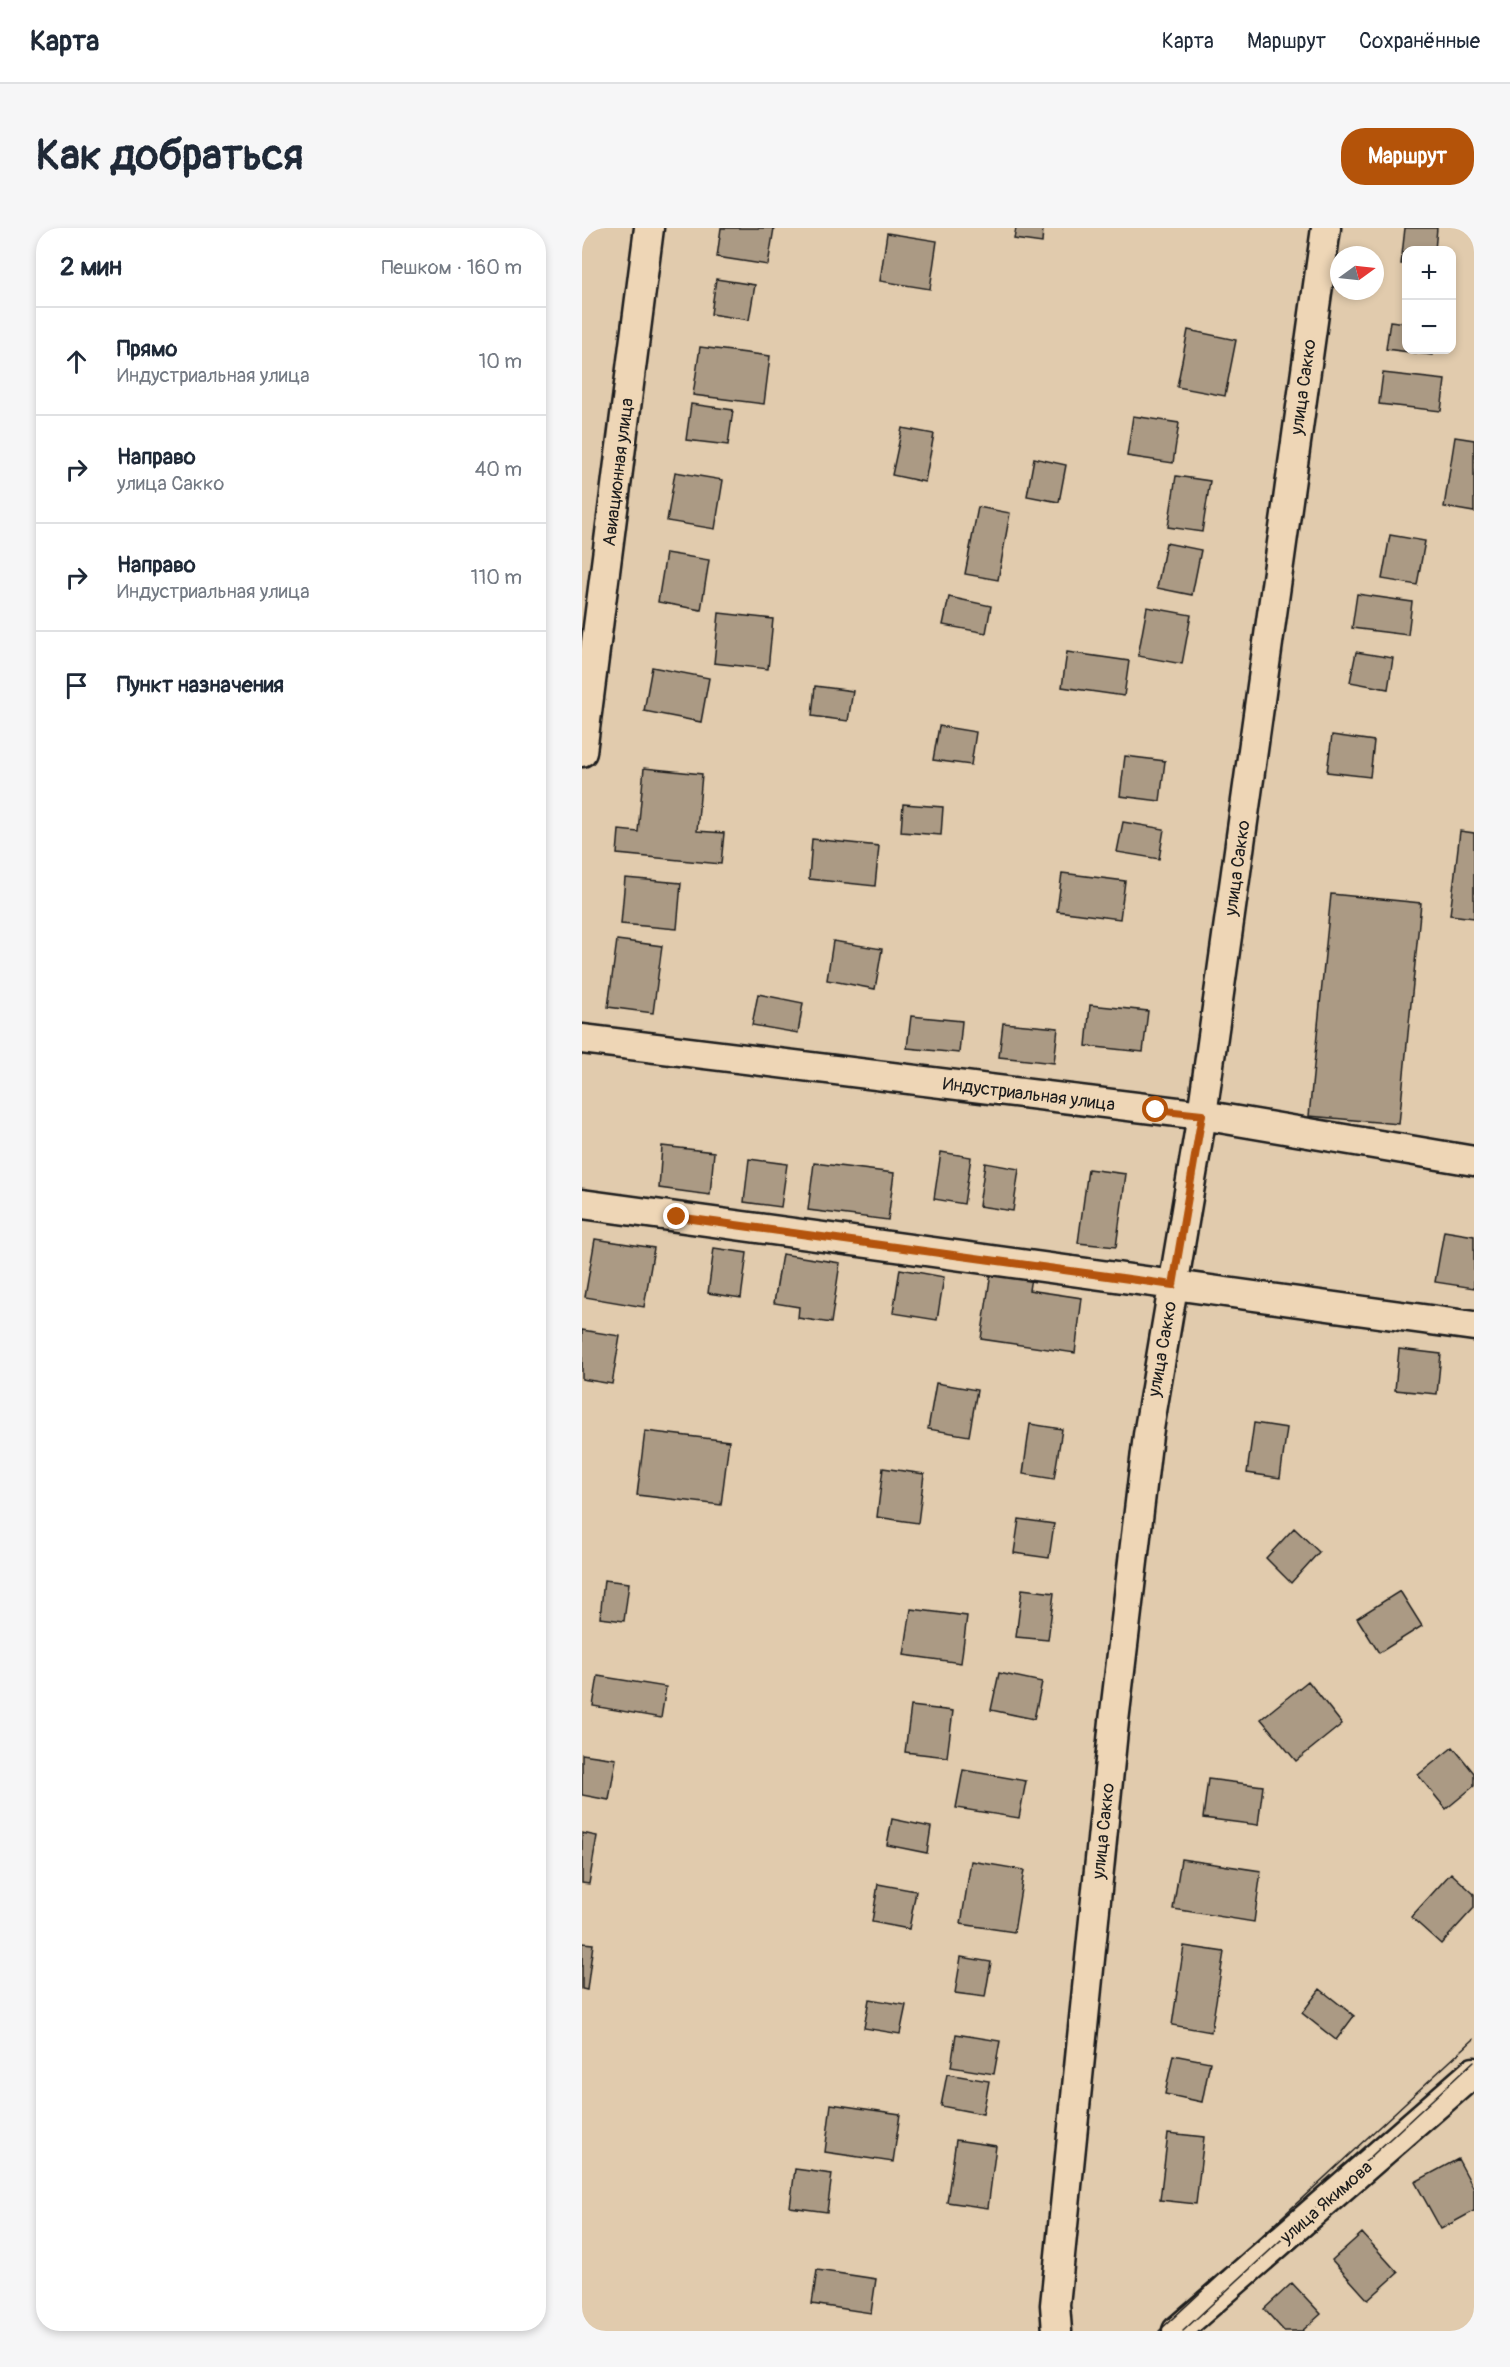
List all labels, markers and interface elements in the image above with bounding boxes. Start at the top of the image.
text: Карта [30,24,99,59]
text: Карта [1162,28,1214,55]
text: Маршрут [1247,28,1326,55]
text: Сохранённые [1359,28,1480,55]
button: Маршрут [1341,128,1474,185]
text: Как добраться [36,130,303,182]
north arrow [1330,246,1384,300]
map controls [1402,246,1456,354]
button: + [1402,246,1456,300]
text: 2 мин [60,251,122,283]
text: Пешком · 160 m [381,255,522,280]
button: − [1402,300,1456,354]
text: Прямо [117,335,177,363]
street label: улица Сакко [1285,337,1322,437]
icon: ahead [60,345,93,378]
text: 10 m [478,349,522,374]
text: Индустриальная улица [117,363,309,388]
street label: Авиационная улица [598,397,639,548]
text: Направо [117,443,196,471]
icon: right [60,453,93,486]
text: 40 m [475,457,522,482]
text: улица Сакко [117,471,224,496]
text: Направо [117,551,196,579]
icon: right [60,561,93,594]
text: 110 m [471,565,522,590]
text: Индустриальная улица [117,579,309,604]
icon: arrive [60,669,93,702]
text: Пункт назначения [117,671,284,699]
street label: улица Сакко [1219,818,1256,918]
street label: Индустриальная улица [942,1073,1116,1116]
route start [1142,1096,1168,1122]
route end [663,1203,689,1229]
street label: улица Сакко [1143,1299,1182,1400]
street label: улица Сакко [1087,1782,1120,1881]
street label: улица Якимова [1275,2156,1377,2250]

